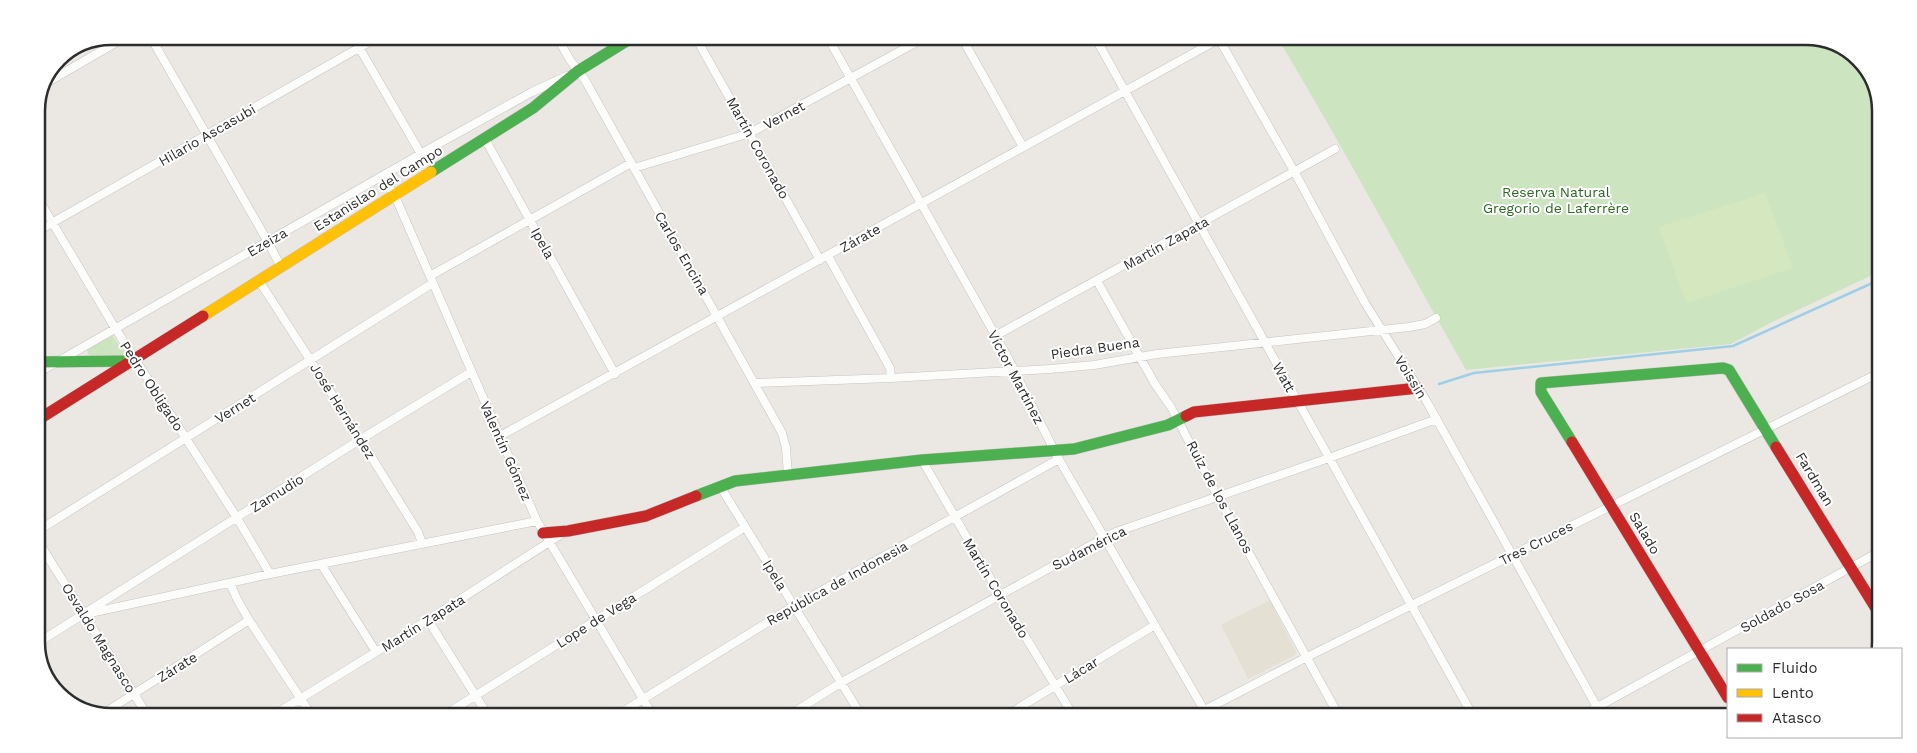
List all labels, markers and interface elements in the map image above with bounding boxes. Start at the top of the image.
street label: Martín Coronado [723,94,793,202]
street label: Vernet [761,97,808,133]
street label: Hilario Ascasubi [156,101,258,169]
street label: Estanislao del Campo [311,142,445,234]
park label: Reserva Natural Gregorio de Laferrère [1483,184,1629,216]
street label: Carlos Encina [652,208,712,298]
street label: Martín Zapata [1121,213,1212,273]
street label: Zárate [837,220,883,256]
street label: Ezeiza [244,224,290,260]
street label: Ipela [528,225,558,261]
street label: Víctor Martínez [985,327,1047,427]
street label: Piedra Buena [1050,334,1140,362]
street label: Pedro Obligado [117,338,187,434]
street label: Voissin [1392,353,1430,401]
street label: Watt [1269,359,1299,395]
street label: José Hernández [307,360,379,462]
street label: Vernet [212,389,258,427]
street label: Valentín Gómez [477,399,535,503]
street label: Ruiz de los Llanos [1184,438,1256,556]
street label: Fardman [1793,449,1837,509]
street label: Zamudio [247,470,307,516]
street label: Salado [1626,509,1664,557]
street label: Tres Cruces [1497,518,1575,568]
street label: Sudamérica [1049,522,1129,573]
street label: Martín Coronado [960,535,1032,641]
street label: República de Indonesia [764,537,910,629]
street label: Ipela [759,557,791,593]
street label: Soldado Sosa [1737,576,1827,636]
street label: Osvaldo Magnasco [59,580,139,696]
street label: Lope de Vega [553,589,639,651]
street label: Martín Zapata [378,591,468,655]
legend [1727,648,1902,738]
street label: Zárate [154,649,200,685]
street label: Lácar [1061,653,1102,687]
text: Fluido [1772,659,1817,677]
text: Lento [1772,684,1814,702]
text: Atasco [1772,709,1821,727]

